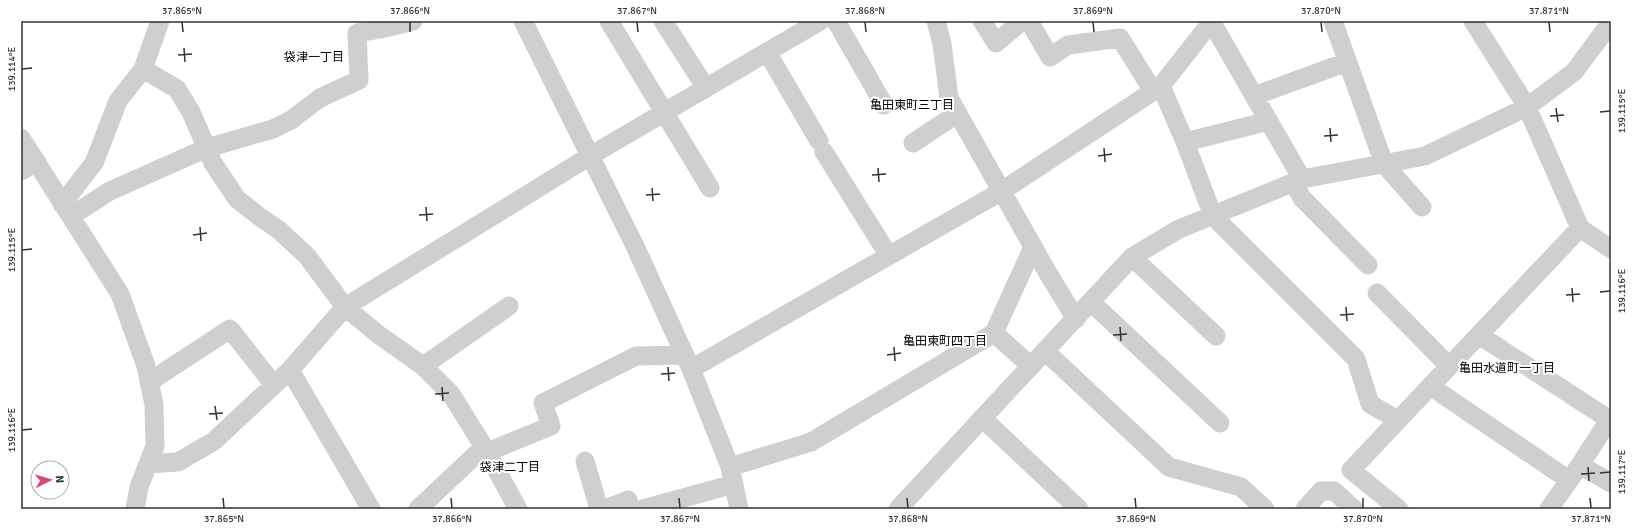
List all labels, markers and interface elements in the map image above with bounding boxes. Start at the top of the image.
text: 37.865°N [162,5,202,17]
text: 37.866°N [390,5,430,17]
text: 37.867°N [617,5,657,17]
text: 37.868°N [845,5,885,17]
text: 37.869°N [1073,5,1113,17]
text: 37.870°N [1301,5,1341,17]
text: 37.871°N [1529,5,1569,17]
text: 139.114°E [6,46,18,91]
district label: 袋津一丁目 [283,50,344,65]
text: 139.115°E [1616,88,1628,133]
district label: 亀田東町三丁目 [870,98,954,113]
text: 139.115°E [6,227,18,272]
text: 139.116°E [1616,268,1628,313]
district label: 亀田東町四丁目 [903,334,987,349]
district label: 亀田水道町一丁目 [1459,361,1555,376]
text: 139.116°E [6,407,18,452]
text: 139.117°E [1616,449,1628,494]
north arrow [30,460,70,500]
district label: 袋津二丁目 [479,460,540,475]
text: N [53,475,66,484]
text: 37.865°N [204,513,244,525]
text: 37.866°N [432,513,472,525]
text: 37.867°N [660,513,700,525]
text: 37.868°N [888,513,928,525]
text: 37.869°N [1116,513,1156,525]
text: 37.870°N [1343,513,1383,525]
text: 37.871°N [1571,513,1611,525]

